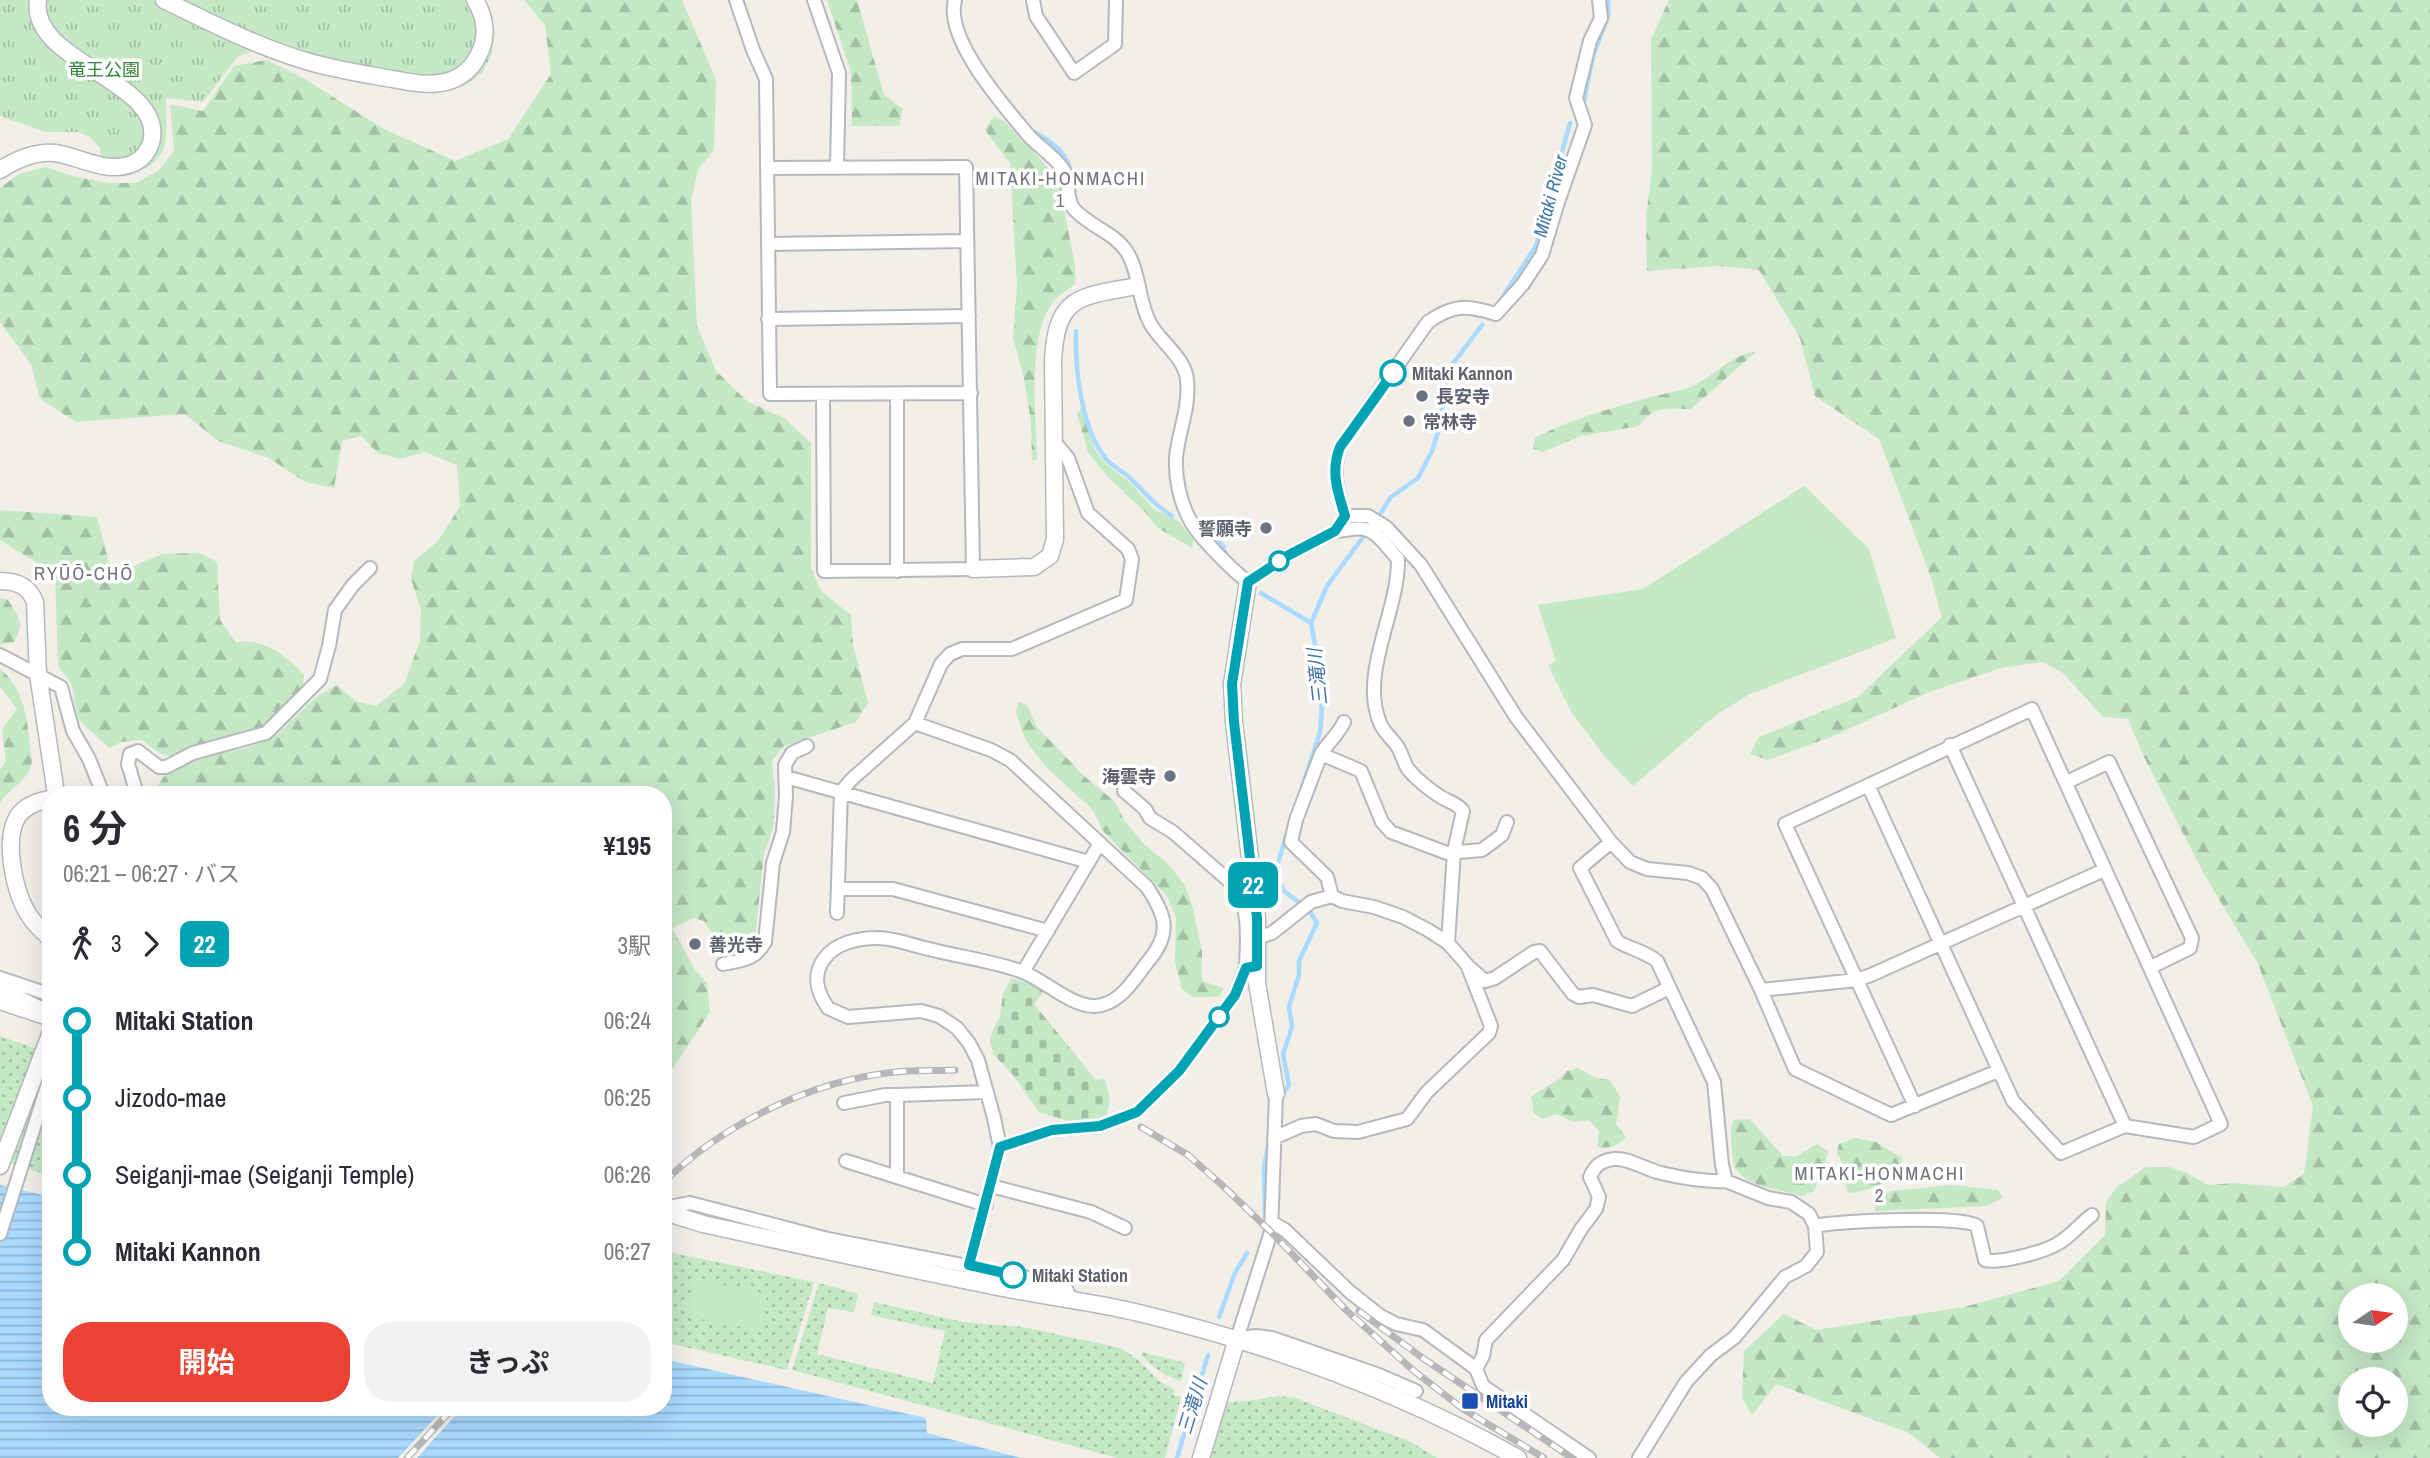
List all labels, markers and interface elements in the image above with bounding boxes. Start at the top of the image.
park label: 竜王公園 [68,57,140,82]
water label: Mitaki River [1527,151,1574,240]
district label: MITAKI-HONMACHI 1 [976,165,1146,213]
marker: Mitaki Kannon [1380,360,1406,386]
place label: Mitaki Kannon [1412,361,1513,386]
place label: 長安寺 [1436,384,1490,409]
marker: 長安寺 [1414,388,1430,404]
place label: 常林寺 [1423,409,1477,434]
marker: 常林寺 [1401,413,1417,429]
place label: 誓願寺 [1198,516,1252,541]
marker: 誓願寺 [1258,520,1274,536]
unlabelled marker [1269,551,1289,571]
district label: RYŪŌ-CHŌ [34,560,134,586]
water label: 三滝川 [1301,645,1333,707]
place label: 海雲寺 [1102,764,1156,789]
marker: 海雲寺 [1162,768,1178,784]
text: 6 分 [63,803,127,854]
text: ¥195 [604,828,651,863]
text: 06:21 – 06:27 · バス [63,858,240,889]
line badge: 22 [1222,862,1284,908]
text: 22 [1242,869,1264,901]
icon: walk [63,925,101,963]
icon: forward [132,925,170,963]
text: 3 [111,928,122,959]
text: 22 [194,928,215,960]
text: 3駅 [618,930,651,961]
place label: 善光寺 [709,932,763,957]
marker: 善光寺 [687,936,703,952]
text: Mitaki Station [115,1003,254,1038]
text: 06:24 [604,1005,651,1036]
unlabelled marker [1209,1007,1229,1027]
text: Jizodo-mae [115,1080,226,1115]
text: 06:25 [604,1082,651,1113]
text: Seiganji-mae (Seiganji Temple) [115,1157,414,1192]
text: 06:26 [604,1159,651,1190]
district label: MITAKI-HONMACHI 2 [1795,1160,1965,1208]
text: Mitaki Kannon [115,1234,261,1269]
text: 06:27 [604,1236,651,1267]
marker: Mitaki Station [1000,1262,1026,1288]
place label: Mitaki Station [1032,1263,1128,1288]
north arrow [2338,1283,2408,1353]
map controls [2338,1283,2408,1437]
button: 開始 [63,1322,350,1402]
button: きっぷ [364,1322,651,1402]
button: locate [2338,1367,2408,1437]
water label: 三滝川 [1171,1373,1213,1437]
place label: Mitaki [1486,1389,1528,1414]
marker: Mitaki [1460,1391,1480,1411]

